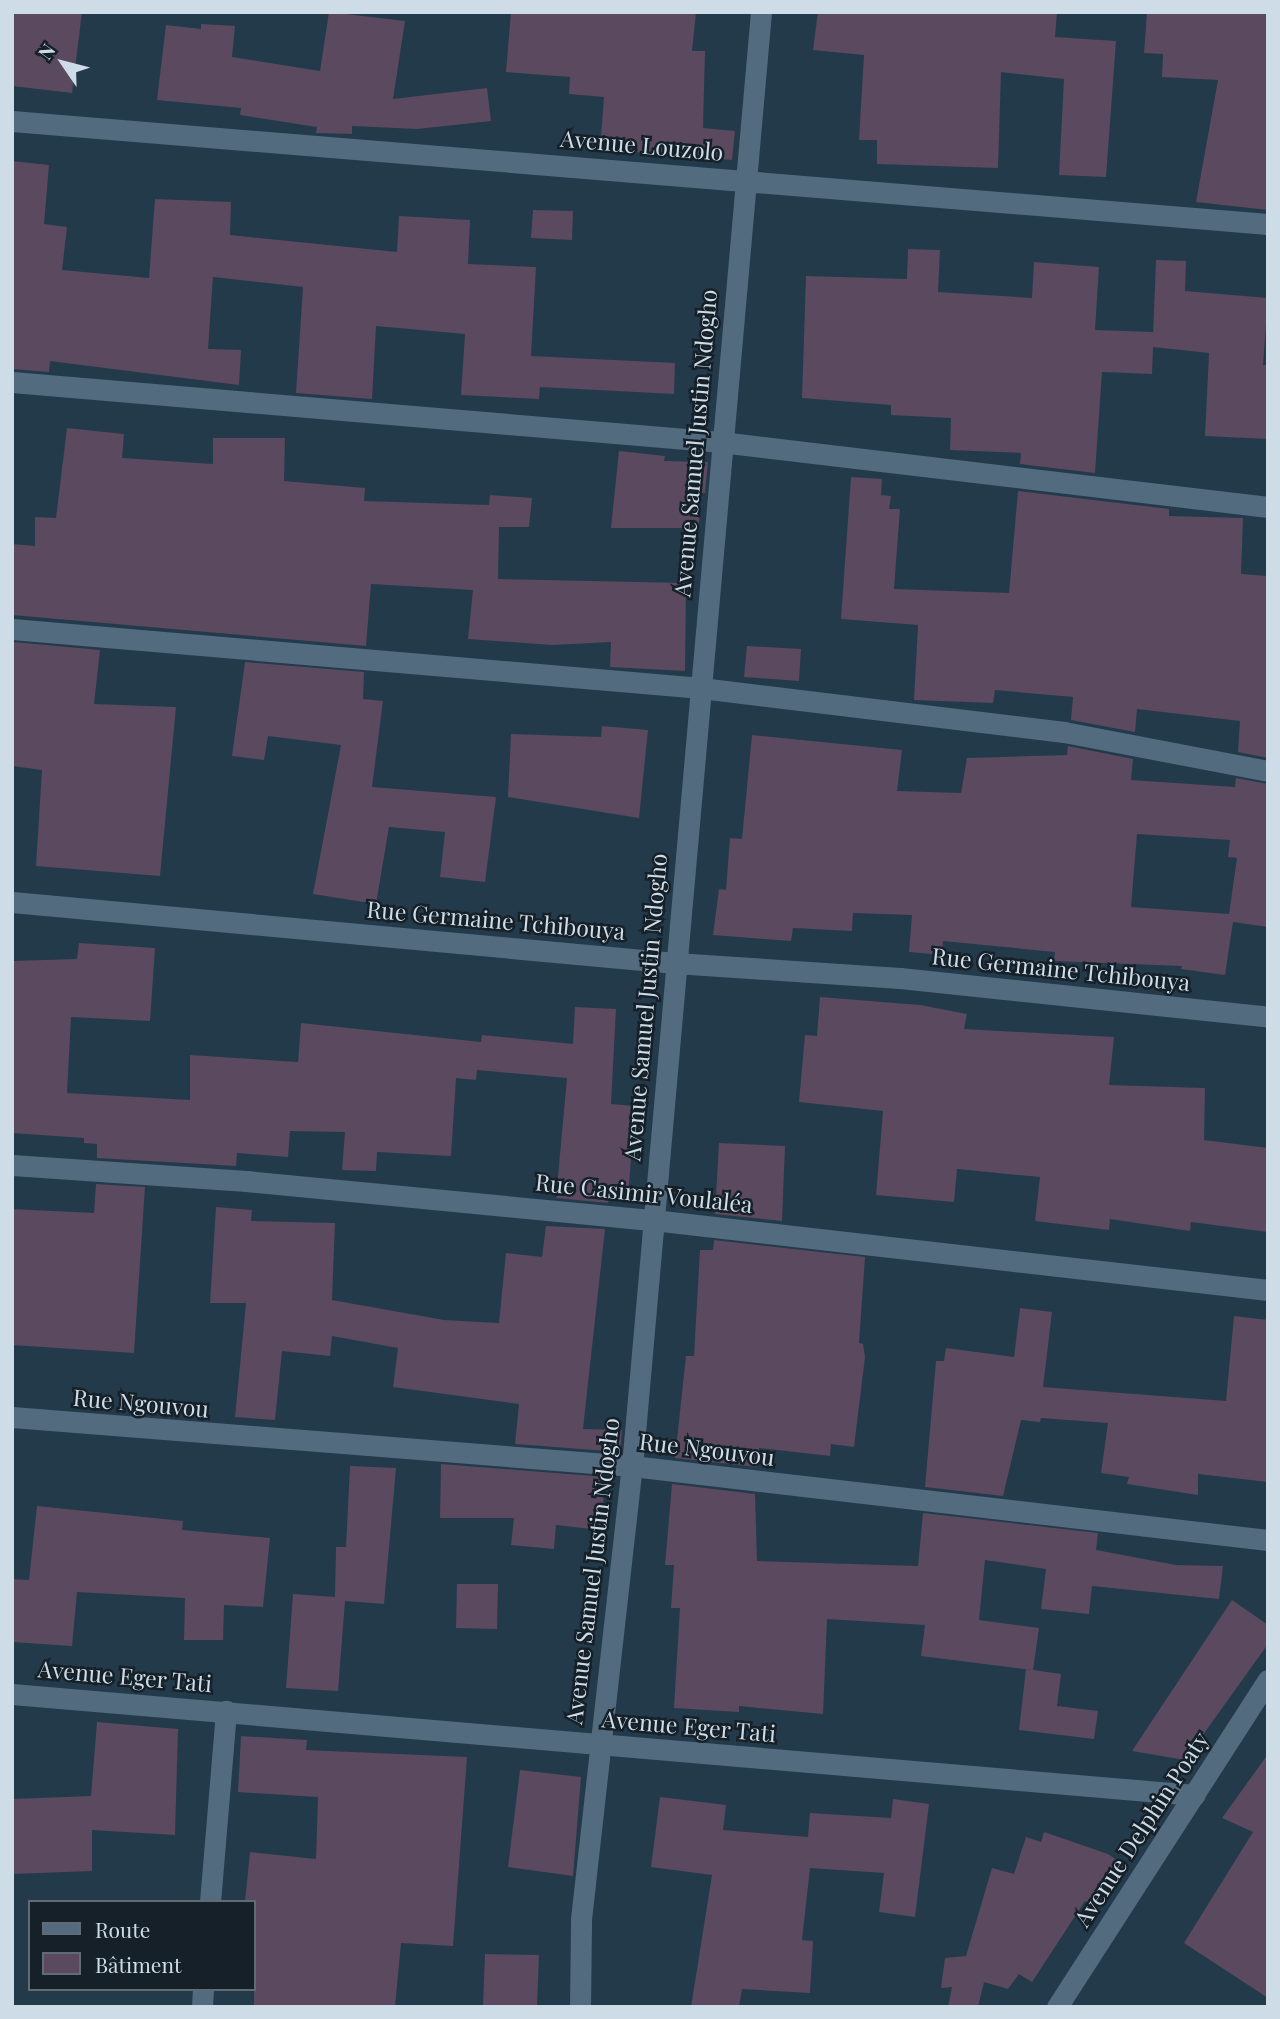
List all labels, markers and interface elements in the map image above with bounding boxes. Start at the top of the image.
north arrow [28,28,98,98]
text: N [31,38,60,64]
street label: Avenue Louzolo [559,124,725,166]
street label: Avenue Samuel Justin Ndogho [668,288,722,598]
street label: Avenue Samuel Justin Ndogho [618,852,672,1162]
street label: Rue Germaine Tchibouya [365,895,627,945]
street label: Rue Germaine Tchibouya [930,942,1192,996]
street label: Rue Casimir Voulaléa [533,1168,755,1218]
street label: Rue Ngouvou [72,1383,210,1423]
street label: Avenue Samuel Justin Ndogho [560,1416,624,1726]
street label: Rue Ngouvou [638,1427,776,1471]
street label: Avenue Eger Tati [36,1655,214,1697]
street label: Avenue Eger Tati [600,1705,778,1747]
street label: Avenue Delphin Poaty [1068,1726,1214,1932]
legend [28,1900,256,1991]
text: Route [95,1915,150,1943]
text: Bâtiment [95,1950,181,1978]

